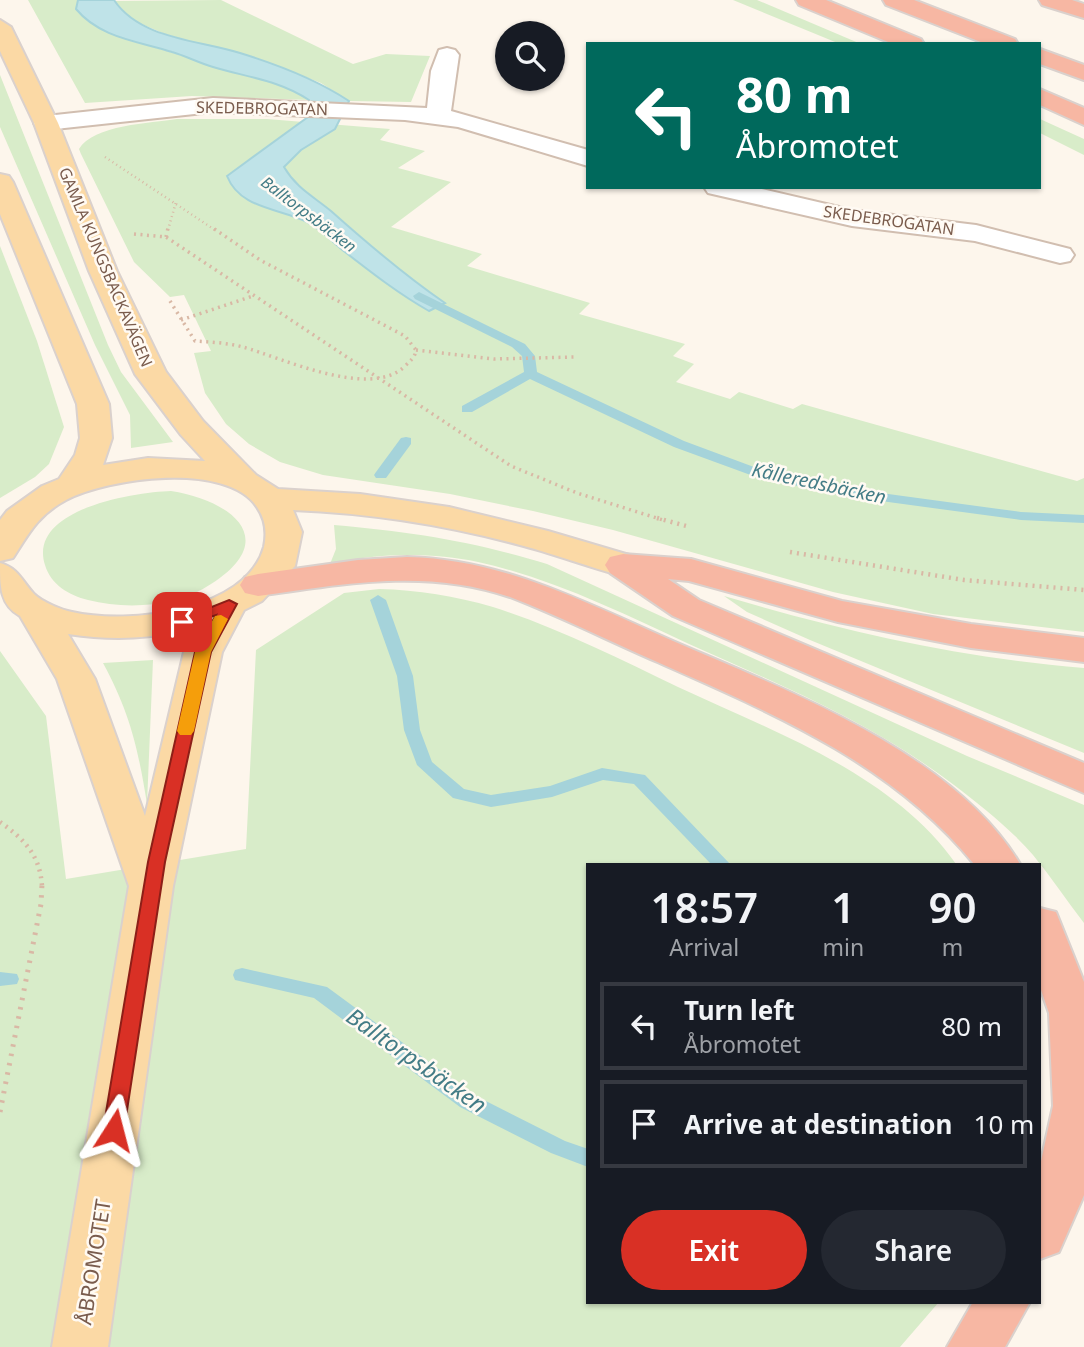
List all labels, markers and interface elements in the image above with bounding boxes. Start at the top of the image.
map controls [495,21,565,91]
button: search [495,21,565,91]
text: 80 m [736,61,853,127]
icon: left [621,70,712,161]
street label: SKEDEBROGATAN [196,96,328,120]
text: Åbromotet [736,124,899,167]
street label: GAMLA KUNGSBACKAVÄGEN [54,164,158,370]
water label: Balltorpsbäcken [257,171,361,257]
street label: SKEDEBROGATAN [822,200,956,240]
water label: Kålleredsbäcken [750,456,888,510]
pin [152,592,212,652]
icon: arrive [163,603,201,641]
text: 18:57 [650,878,758,935]
text: 1 [831,878,855,935]
text: 90 [929,878,977,935]
text: Arrival [669,931,739,963]
text: min [822,931,864,963]
text: m [942,931,963,963]
text: Turn left [684,992,795,1028]
water label: Balltorpsbäcken [341,1000,493,1120]
icon: left [625,1007,663,1045]
text: 80 m [941,1008,1002,1044]
text: Åbromotet [684,1028,801,1060]
position arrow [77,1093,151,1167]
icon: arrive [625,1105,663,1143]
text: Arrive at destination [684,1106,953,1142]
text: 10 m [974,1106,1034,1142]
street label: ÅBROMOTET [69,1197,117,1327]
button: Exit [621,1210,807,1290]
button: Share [821,1210,1006,1290]

